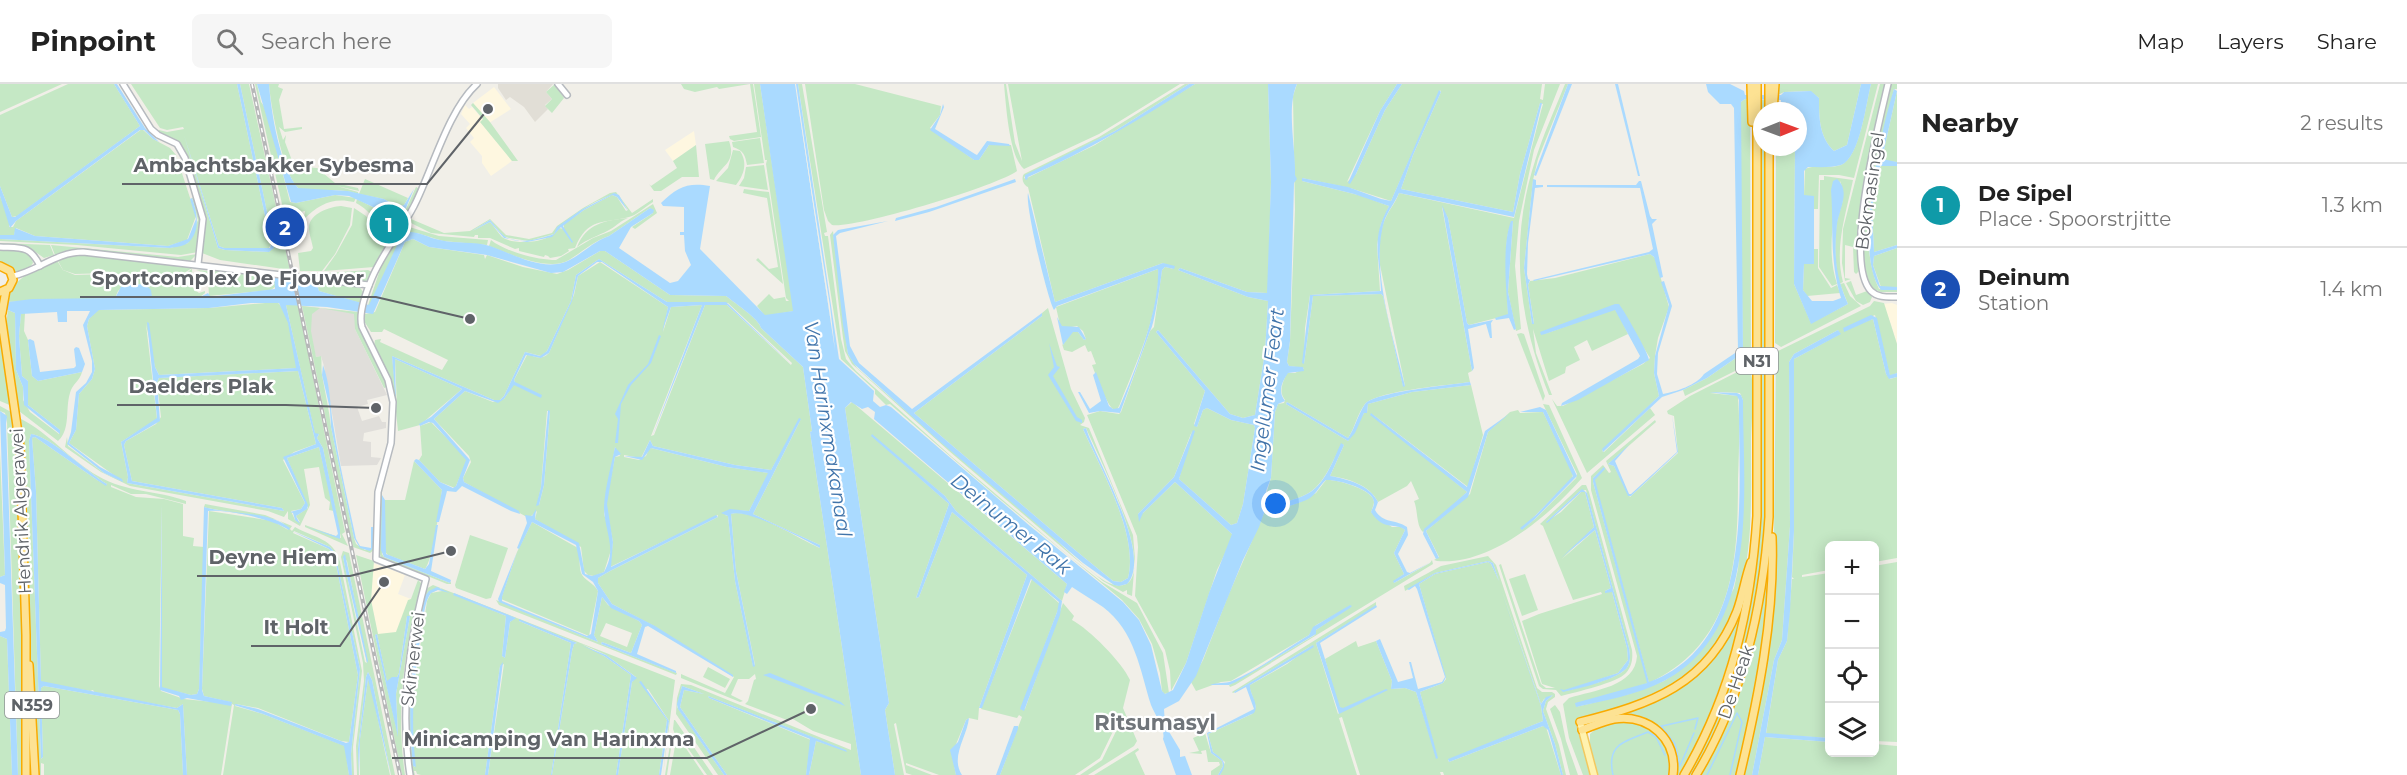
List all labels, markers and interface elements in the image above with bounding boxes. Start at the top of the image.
search box [192,14,612,68]
text: Pinpoint [30,24,156,58]
icon: search [213,25,246,58]
text: Search here [261,28,392,55]
text: Map [2137,29,2184,54]
text: Layers [2217,29,2284,54]
text: Share [2317,29,2377,54]
north arrow [1753,102,1807,156]
text: Nearby [1921,107,2018,139]
text: 2 results [2300,111,2383,135]
street label: Bokmasingel [1851,131,1889,251]
callout: Ambachtsbakker Sybesma [122,146,427,184]
text: Ambachtsbakker Sybesma [133,153,414,177]
text: De Sipel [1978,180,2073,207]
text: 1 [1937,193,1944,217]
text: 1.3 km [2322,193,2383,217]
pin: 1 [370,202,408,246]
pin: 2 [266,204,304,250]
text: Place · Spoorstrjitte [1978,207,2171,231]
callout: Sportcomplex De Fjouwer [80,259,376,297]
text: Deinum [1978,264,2070,291]
text: Sportcomplex De Fjouwer [92,266,365,290]
text: 2 [1935,277,1946,301]
text: 1.4 km [2320,277,2383,301]
text: Station [1978,291,2049,315]
water label: Ingelumer Feart [1245,307,1289,473]
water label: Van Harinxmakanaal [799,319,857,539]
road number: N31 [1736,348,1778,374]
callout: Daelders Plak [117,367,286,405]
text: Daelders Plak [128,374,274,398]
street label: Hendrik Algerawei [6,427,36,595]
water label: Deinumer Rak [946,468,1077,580]
your location [1261,489,1290,518]
callout: Deyne Hiem [197,538,350,576]
map controls [1825,541,1879,757]
button: + [1825,541,1879,595]
text: Deyne Hiem [208,545,338,569]
button: − [1825,595,1879,649]
callout: It Holt [251,608,340,646]
street label: Skimerwei [396,610,430,708]
text: It Holt [264,615,329,639]
street label: De Heak [1713,642,1759,722]
button: locate [1825,649,1879,703]
road number: N359 [5,692,59,718]
button: layers [1825,703,1879,757]
district label: Ritsumasyl [1094,710,1216,735]
callout: Minicamping Van Harinxma [392,720,707,758]
text: Minicamping Van Harinxma [403,727,695,751]

